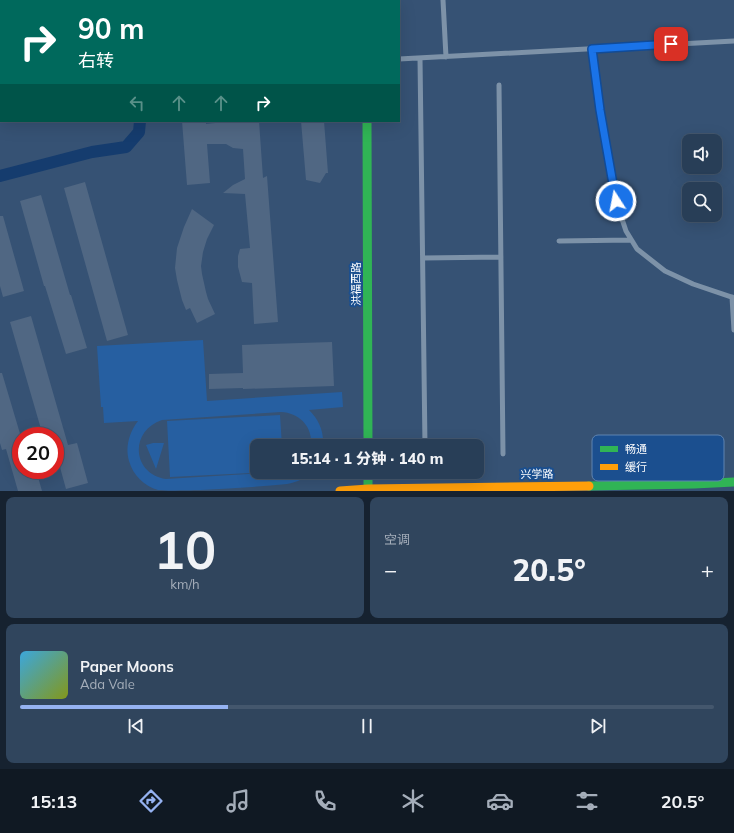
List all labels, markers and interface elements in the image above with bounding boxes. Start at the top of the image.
text: 90 m [78,11,144,46]
icon: right [12,16,64,68]
pin [654,27,688,61]
icon: arrive [660,33,682,55]
text: 右转 [78,49,114,72]
icon: left [126,92,148,114]
icon: ahead [168,92,190,114]
icon: ahead [210,92,232,114]
icon: right [252,92,274,114]
map controls [682,134,722,222]
button: sound [682,134,722,174]
position arrow [595,180,637,222]
button: search [682,182,722,222]
street label: 洪福西路 [349,262,363,306]
speed limit sign: 20 [12,427,64,479]
legend [592,435,724,481]
text: 畅通 [625,442,647,456]
text: 15:14 · 1 分钟 · 140 m [291,449,443,468]
text: 缓行 [625,460,647,474]
street label: 兴学路 [520,467,554,481]
text: 10 [154,517,216,582]
text: 空调 [384,531,410,547]
text: 20.5° [512,551,586,589]
text: − [384,556,397,584]
text: + [701,556,714,584]
text: km/h [170,576,200,592]
text: Paper Moons [80,657,174,676]
text: Ada Vale [80,676,135,692]
icon: previous [125,715,147,737]
icon: pause [356,715,378,737]
icon: next [587,715,609,737]
icon: directions [137,787,165,815]
icon: music [224,787,252,815]
icon: phone [311,787,339,815]
icon: climate [399,787,427,815]
icon: car [486,787,514,815]
icon: filters [573,787,601,815]
text: 15:13 [30,790,77,813]
text: 20.5° [661,790,704,813]

